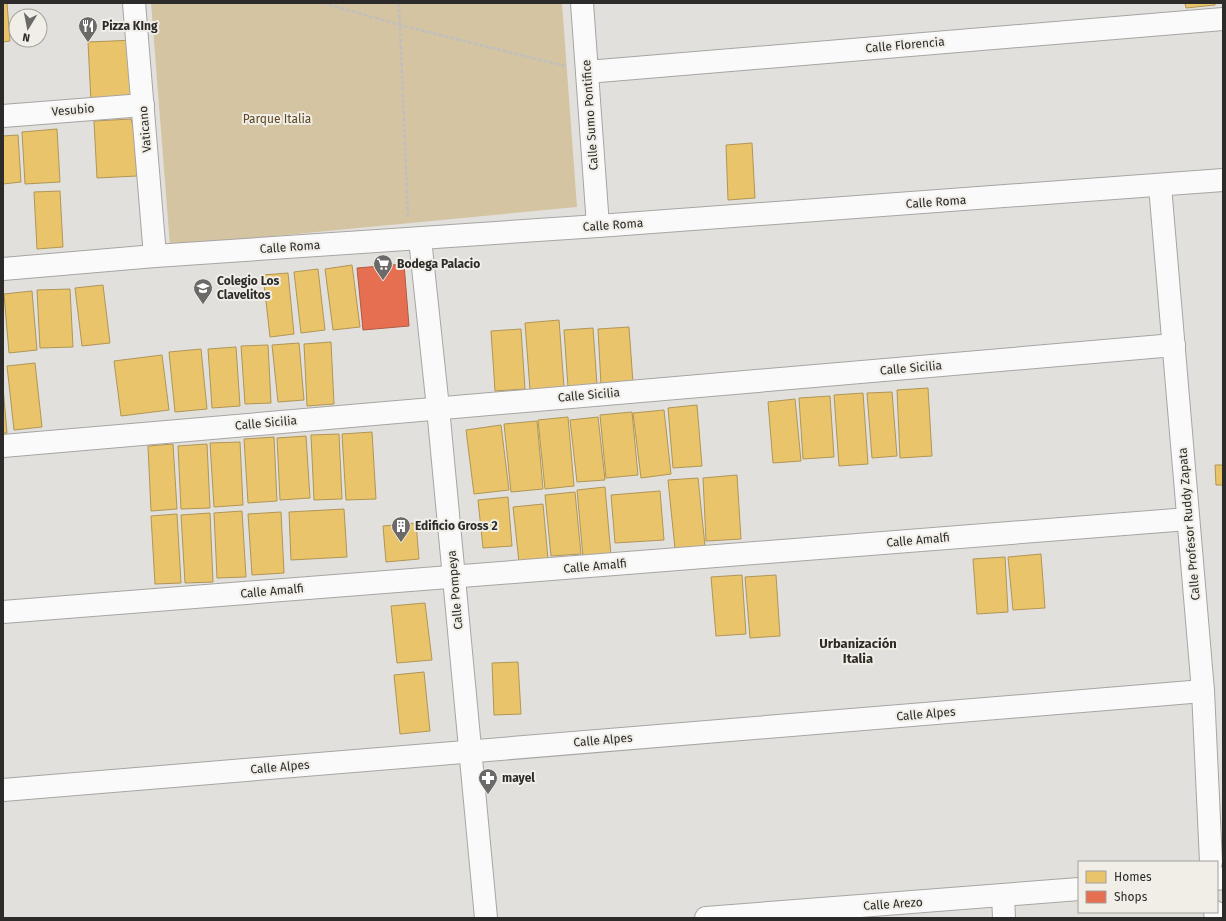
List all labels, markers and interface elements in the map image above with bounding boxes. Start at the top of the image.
north arrow [8,8,48,48]
restaurant icon: Pizza KIng [77,15,99,43]
place label: Pizza KIng [102,19,158,33]
text: N [22,30,31,44]
street label: Calle Florencia [865,35,945,55]
street label: Calle Sumo Pontifice [579,59,601,171]
street label: Vesubio [51,101,95,119]
street label: Vaticano [136,105,154,153]
park label: Parque Italia [243,112,311,126]
street label: Calle Roma [905,193,967,211]
street label: Calle Roma [582,216,644,234]
street label: Calle Roma [259,238,321,256]
supermarket icon: Bodega Palacio [372,253,394,281]
place label: Bodega Palacio [397,257,480,271]
place label: Colegio Los Clavelitos [217,274,280,302]
school or university icon: Colegio Los Clavelitos [192,277,214,305]
street label: Calle Sicilia [879,358,943,378]
street label: Calle Sicilia [557,385,621,405]
street label: Calle Sicilia [234,413,298,433]
street label: Calle Profesor Ruddy Zapata [1175,447,1203,601]
building icon: Edificio Gross 2 [390,515,412,543]
place label: Edificio Gross 2 [415,519,498,533]
street label: Calle Amalfi [886,530,950,550]
street label: Calle Pompeya [445,550,465,630]
street label: Calle Amalfi [563,556,627,576]
street label: Calle Amalfi [240,581,304,601]
district label: Urbanización Italia [819,636,897,666]
street label: Calle Alpes [896,704,957,724]
street label: Calle Alpes [573,730,634,750]
street label: Calle Alpes [250,757,311,777]
pharmacy icon: mayel [477,767,499,795]
place label: mayel [502,771,535,785]
legend [1078,861,1218,913]
text: Homes [1114,870,1152,884]
text: Shops [1114,890,1148,904]
street label: Calle Arezo [863,895,923,913]

